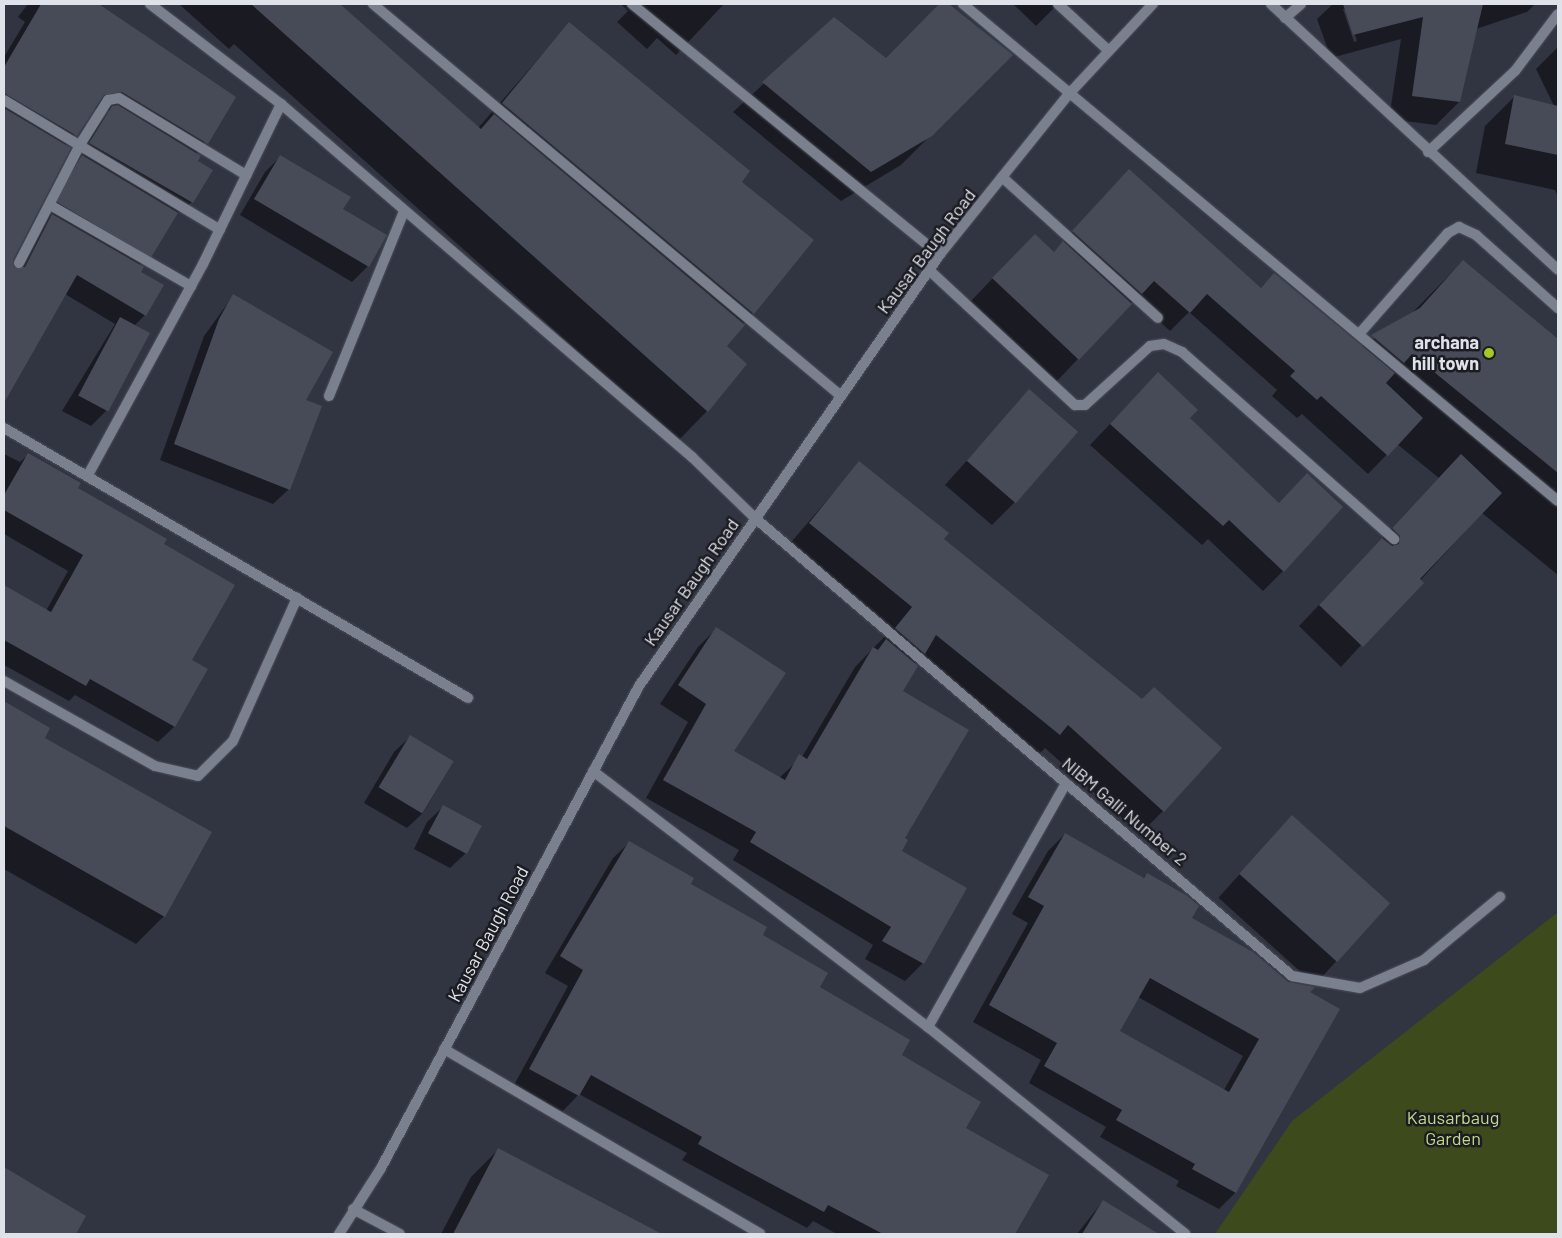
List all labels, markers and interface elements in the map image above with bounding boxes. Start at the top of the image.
street label: Kausar Baugh Road [872,184,980,318]
place label: archana hill town [1412,332,1479,374]
marker: archana hill town [1483,347,1495,359]
street label: Kausar Baugh Road [639,514,743,650]
street label: NIBM Galli Number 2 [1058,752,1192,870]
street label: Kausar Baugh Road [443,862,533,1006]
park label: Kausarbaug Garden [1407,1107,1499,1150]

